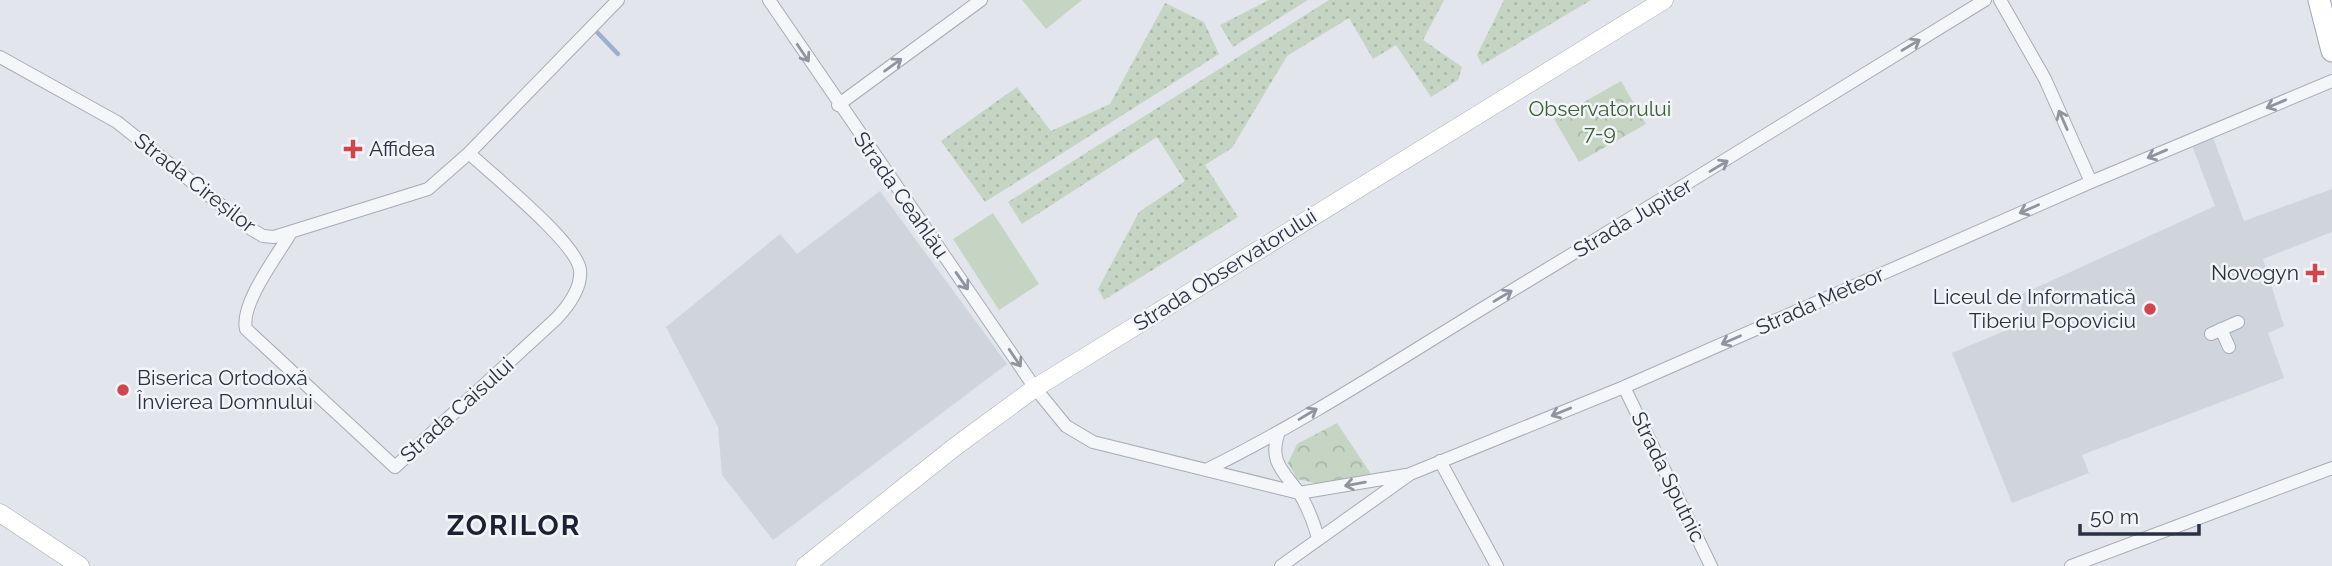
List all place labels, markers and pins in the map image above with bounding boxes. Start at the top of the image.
place label: Affidea [369,136,435,161]
marker: Affidea [343,139,363,159]
place label: Novogyn [2211,260,2299,285]
marker: Novogyn [2305,263,2325,283]
place label: Liceul de Informatică Tiberiu Popoviciu [1933,284,2136,333]
marker: Liceul de Informatică Tiberiu Popoviciu [2142,301,2158,317]
place label: Biserica Ortodoxă Învierea Domnului [137,365,313,414]
marker: Biserica Ortodoxă Învierea Domnului [115,382,131,398]

